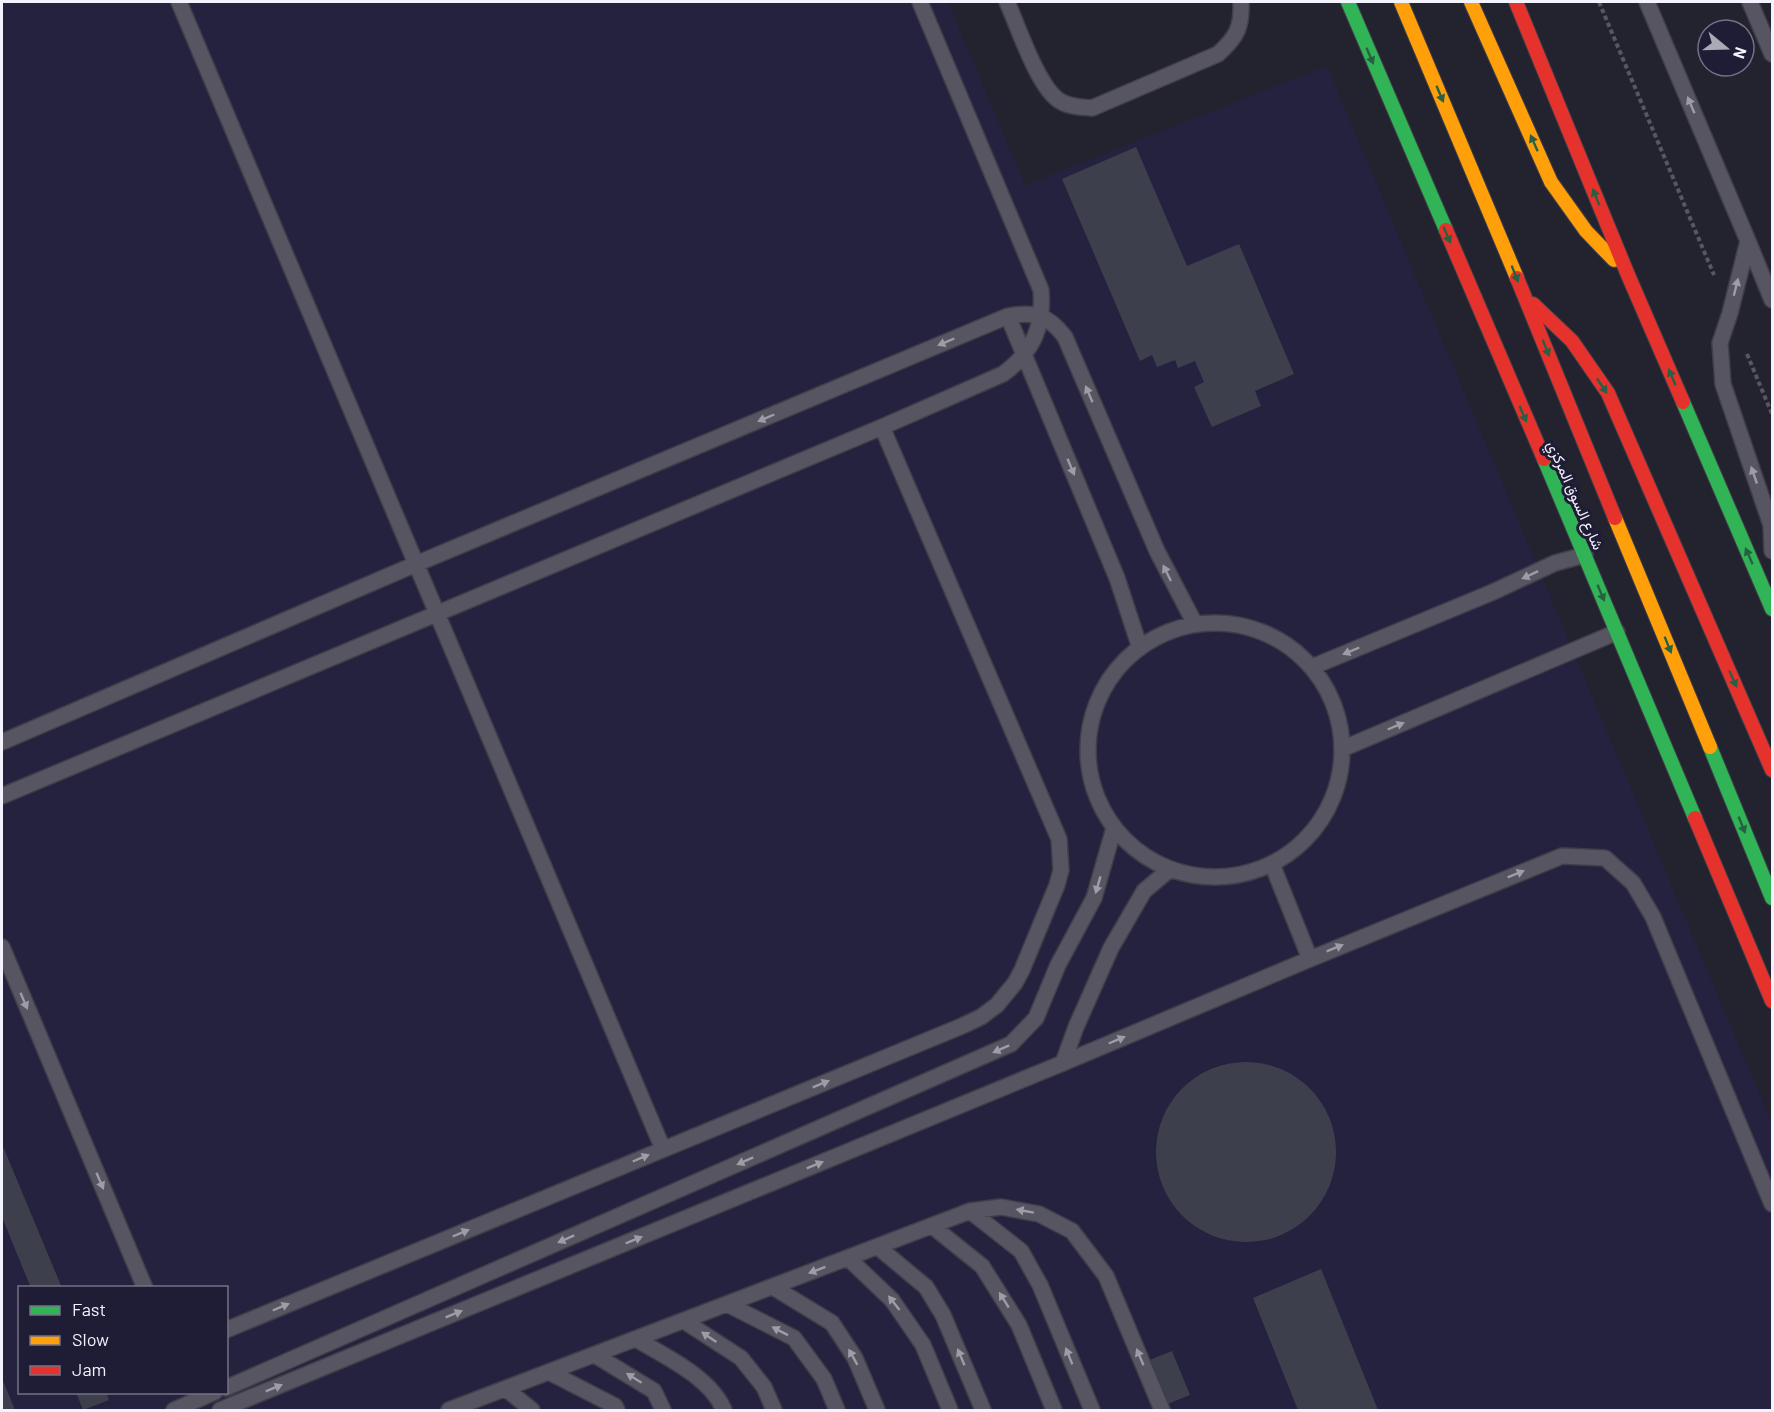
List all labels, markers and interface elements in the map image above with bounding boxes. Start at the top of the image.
north arrow [1696,18,1756,78]
text: N [1730,45,1751,61]
one-way arrow [1366,47,1375,64]
one-way arrow [1436,85,1445,103]
one-way arrow [1686,96,1696,114]
one-way arrow [1529,133,1539,151]
one-way arrow [1591,188,1600,206]
one-way arrow [1443,226,1452,244]
one-way arrow [1511,265,1520,283]
one-way arrow [1732,278,1742,297]
one-way arrow [937,337,955,347]
one-way arrow [1541,340,1551,358]
one-way arrow [1667,368,1676,385]
one-way arrow [1596,378,1607,394]
one-way arrow [1084,385,1093,403]
one-way arrow [1519,406,1528,423]
one-way arrow [757,413,775,423]
street label: شارع السوق المركزي [1539,438,1608,555]
one-way arrow [1066,459,1076,477]
one-way arrow [1749,466,1758,484]
one-way arrow [1744,546,1754,564]
one-way arrow [1163,564,1172,581]
one-way arrow [1521,570,1538,579]
one-way arrow [1596,585,1606,603]
one-way arrow [1664,636,1673,654]
one-way arrow [1341,646,1359,656]
one-way arrow [1728,670,1738,688]
one-way arrow [1387,721,1405,731]
one-way arrow [1737,817,1747,835]
one-way arrow [1507,869,1525,879]
one-way arrow [1093,876,1102,894]
one-way arrow [1327,943,1345,953]
one-way arrow [20,992,29,1010]
one-way arrow [1108,1035,1126,1045]
one-way arrow [991,1044,1009,1054]
one-way arrow [812,1079,830,1088]
one-way arrow [632,1153,650,1163]
one-way arrow [736,1156,754,1166]
one-way arrow [806,1160,824,1170]
one-way arrow [96,1172,105,1190]
one-way arrow [1016,1206,1035,1215]
one-way arrow [452,1228,470,1238]
one-way arrow [557,1234,575,1244]
one-way arrow [626,1235,644,1245]
one-way arrow [808,1266,826,1275]
legend [18,1286,228,1394]
one-way arrow [998,1292,1009,1308]
one-way arrow [888,1296,900,1311]
text: Fast [72,1298,106,1320]
one-way arrow [272,1302,290,1312]
one-way arrow [445,1309,463,1318]
one-way arrow [771,1326,788,1336]
text: Slow [72,1328,109,1350]
one-way arrow [701,1332,717,1343]
one-way arrow [956,1347,966,1365]
one-way arrow [1064,1347,1074,1365]
one-way arrow [1135,1347,1145,1365]
one-way arrow [848,1348,858,1365]
text: Jam [72,1358,106,1380]
one-way arrow [626,1373,642,1384]
one-way arrow [265,1383,283,1392]

